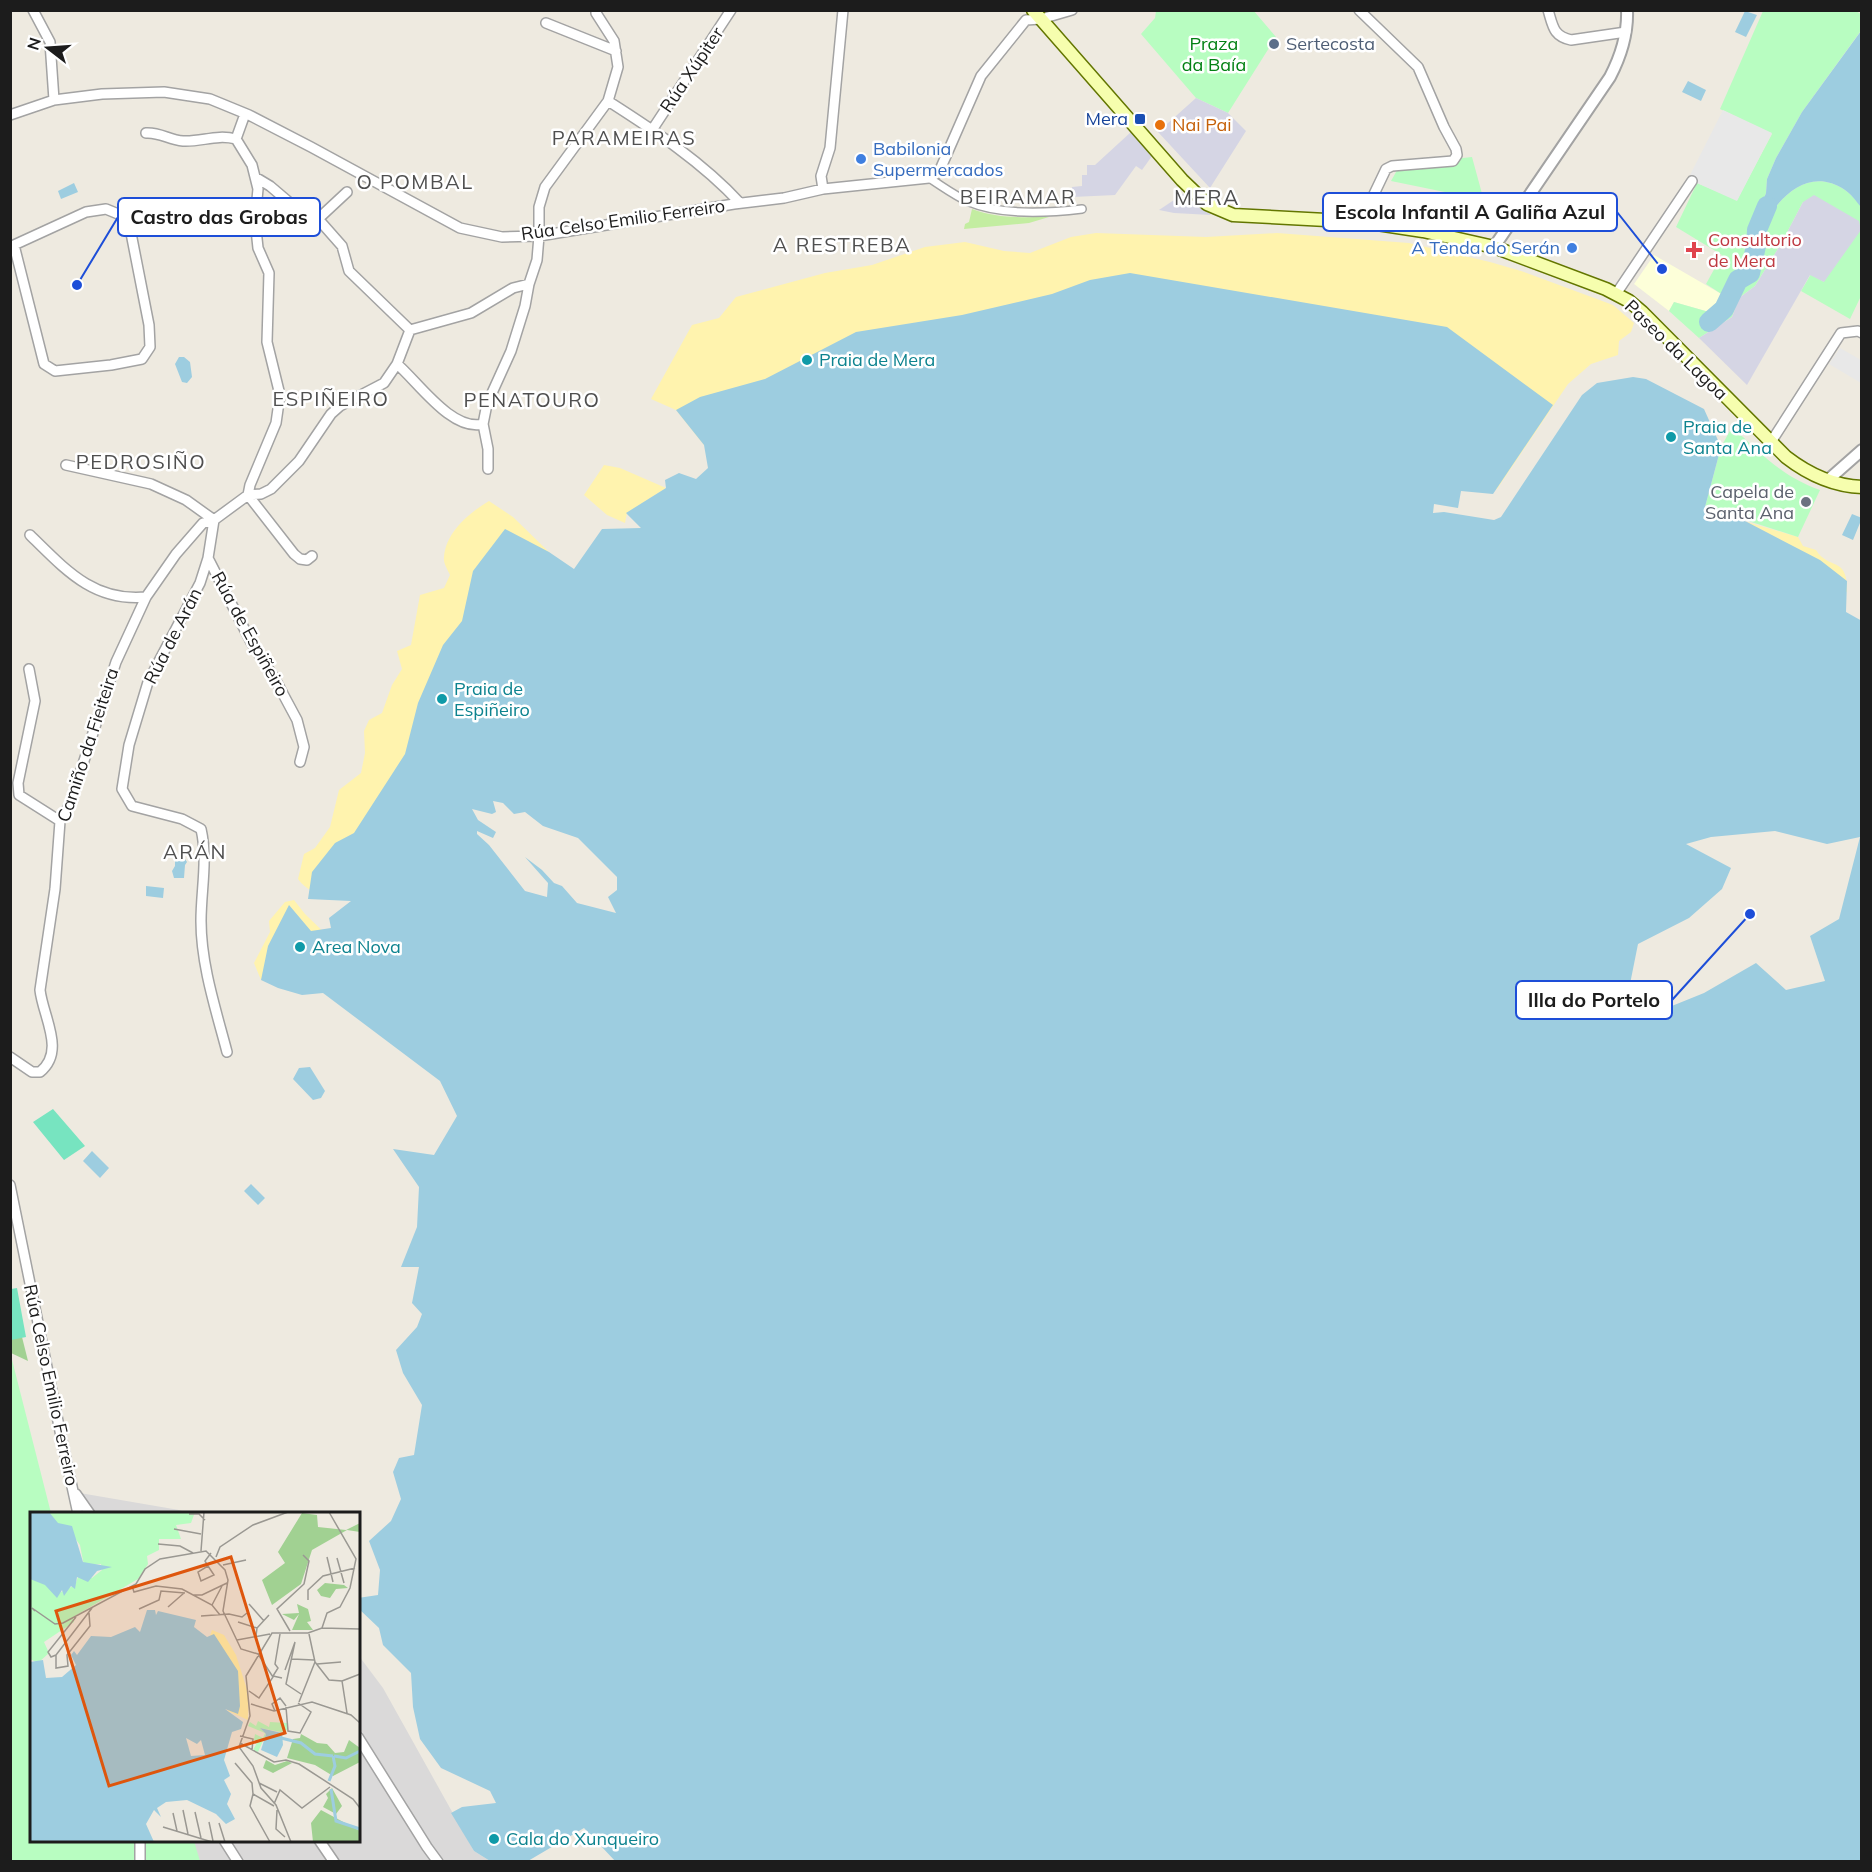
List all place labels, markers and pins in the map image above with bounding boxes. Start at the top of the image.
place label: Sertecosta [1286,32,1375,55]
marker: Sertecosta [1267,37,1281,51]
place label: Mera [1086,107,1128,130]
marker: Mera [1133,112,1147,126]
place label: Nai Pai [1172,113,1232,136]
marker: Nai Pai [1153,118,1167,132]
place label: Babilonia Supermercados [873,137,1003,181]
marker: Babilonia Supermercados [854,152,868,166]
callout: Escola Infantil A Galiña Azul [1323,193,1617,231]
callout: Castro das Grobas [118,198,320,236]
place label: Consultorio de Mera [1708,228,1802,272]
place label: A Tenda do Serán [1411,236,1560,259]
marker: A Tenda do Serán [1565,241,1579,255]
marker: Consultorio de Mera [1685,241,1703,259]
place label: Praia de Mera [819,348,935,371]
marker: Praia de Mera [800,353,814,367]
place label: Praia de Santa Ana [1683,415,1772,459]
marker: Praia de Santa Ana [1664,430,1678,444]
place label: Capela de Santa Ana [1705,480,1794,524]
marker: Capela de Santa Ana [1799,495,1813,509]
place label: Praia de Espiñeiro [454,677,530,721]
marker: Praia de Espiñeiro [435,692,449,706]
place label: Area Nova [312,935,401,958]
marker: Area Nova [293,940,307,954]
callout: Illa do Portelo [1516,981,1672,1019]
place label: Cala do Xunqueiro [506,1827,659,1850]
marker: Cala do Xunqueiro [487,1832,501,1846]

